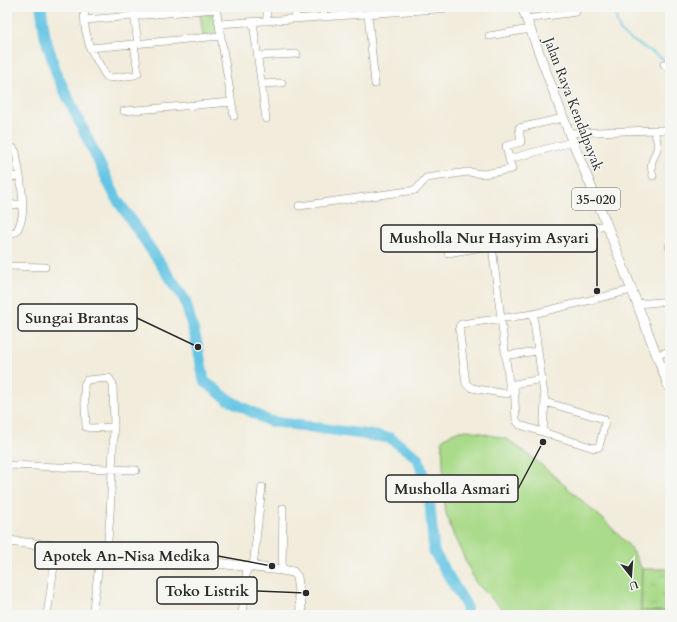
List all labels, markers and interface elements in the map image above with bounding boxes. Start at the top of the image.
street label: Jalan Raya Kendalpayak [539,33,608,174]
road number: 35-020 [572,188,620,210]
callout: Musholla Nur Hasyim Asyari [381,225,597,252]
text: Musholla Nur Hasyim Asyari [389,228,589,248]
callout: Sungai Brantas [18,304,137,331]
text: Sungai Brantas [25,308,129,328]
callout: Musholla Asmari [386,475,518,502]
text: Musholla Asmari [394,479,510,499]
callout: Apotek An-Nisa Medika [35,542,218,569]
text: Apotek An-Nisa Medika [42,546,210,566]
north arrow [611,556,651,596]
callout: Toko Listrik [157,577,257,604]
text: U [627,577,640,594]
text: Toko Listrik [165,581,250,601]

